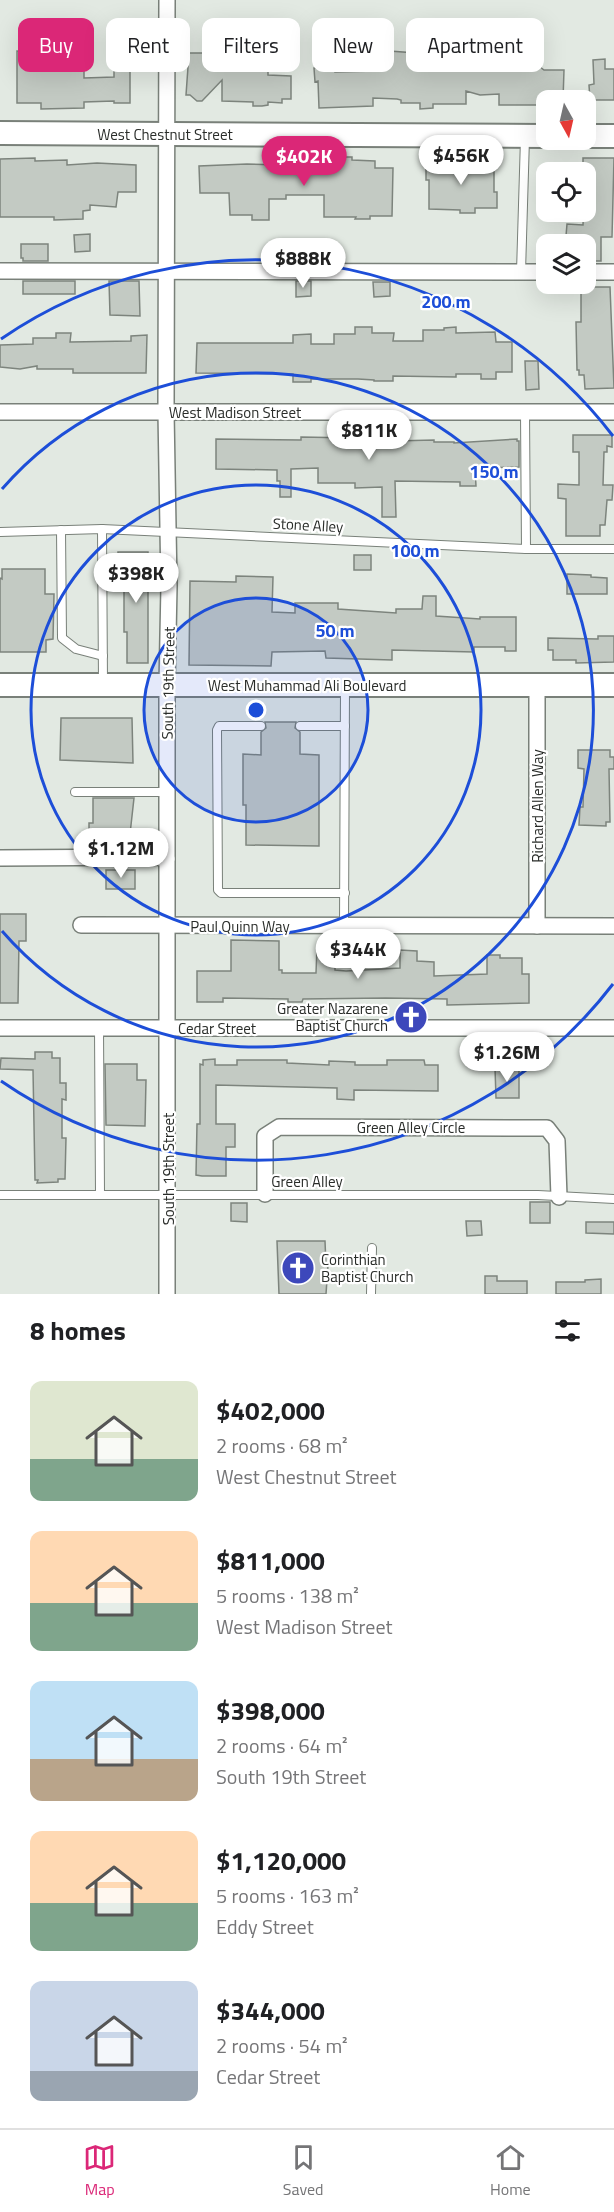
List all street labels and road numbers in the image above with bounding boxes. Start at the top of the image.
street label: West Chestnut Street [97,123,233,146]
street label: West Madison Street [169,401,302,424]
street label: Stone Alley [272,512,344,538]
street label: South 19th Street [156,626,180,740]
street label: West Muhammad Ali Boulevard [208,674,406,697]
street label: Richard Allen Way [526,749,549,863]
street label: Paul Quinn Way [190,915,290,938]
street label: Cedar Street [178,1017,257,1040]
street label: South 19th Street [157,1112,180,1225]
street label: Green Alley Circle [357,1116,465,1139]
street label: Green Alley [271,1170,343,1193]

